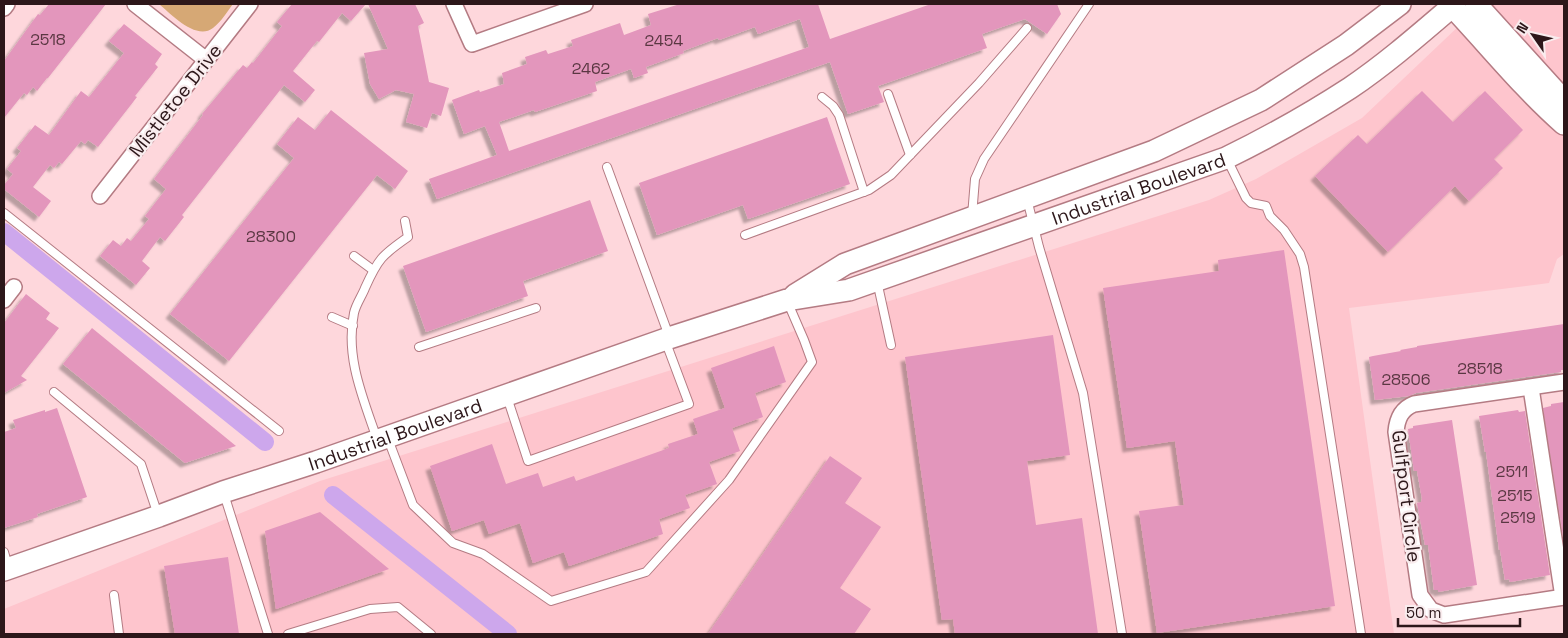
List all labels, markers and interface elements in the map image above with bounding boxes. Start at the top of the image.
north arrow [1508,10,1558,60]
text: N [1512,19,1532,37]
house number: 2518 [30,29,66,50]
house number: 2454 [645,30,683,51]
street label: Mistletoe Drive [123,39,227,162]
house number: 2462 [572,58,610,79]
street label: Industrial Boulevard [1049,147,1229,231]
house number: 28300 [246,226,296,247]
house number: 28518 [1457,358,1503,379]
house number: 28506 [1381,369,1431,390]
street label: Industrial Boulevard [305,393,485,477]
street label: Gulfport Circle [1386,429,1427,564]
house number: 2511 [1496,461,1528,482]
house number: 2515 [1497,485,1533,506]
house number: 2519 [1500,507,1536,528]
scale bar [1398,596,1520,628]
text: 50 m [1406,603,1441,622]

